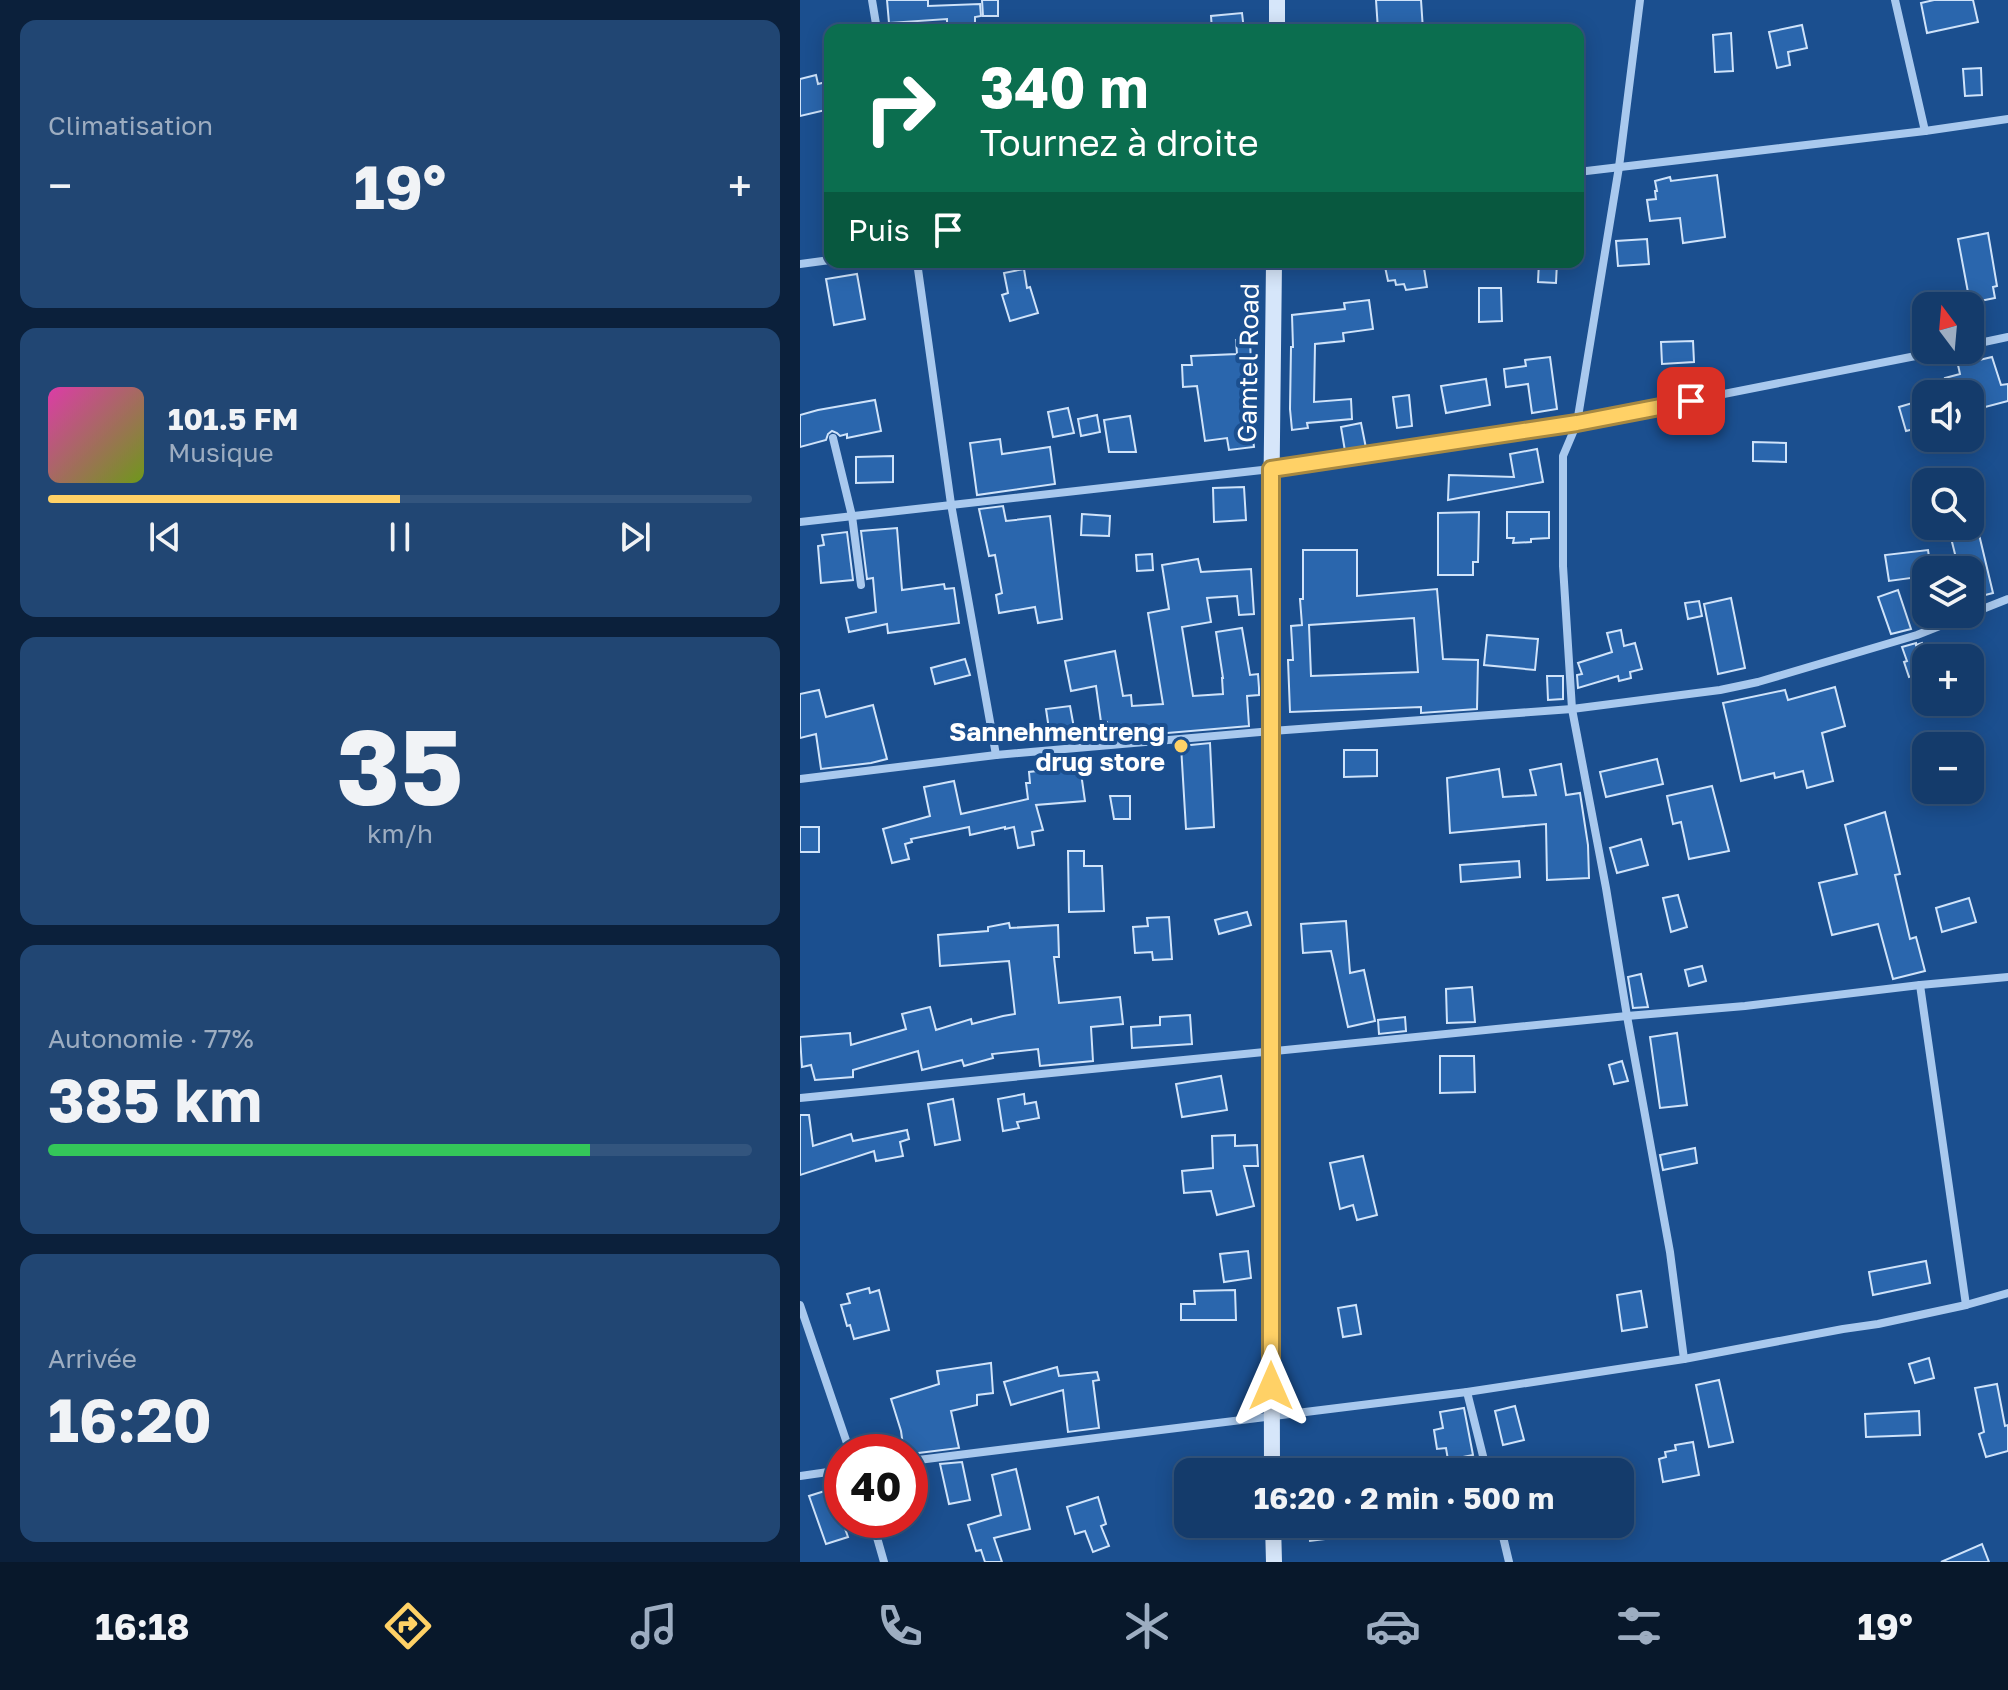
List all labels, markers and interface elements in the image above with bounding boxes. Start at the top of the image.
text: 340 m [980,53,1149,120]
icon: right [848,56,952,160]
text: Climatisation [48,110,213,141]
text: Tournez à droite [980,121,1259,164]
text: 19° [354,150,446,222]
text: − [48,159,72,212]
text: + [728,159,752,212]
icon: arrive [926,208,970,252]
text: Puis [848,212,910,248]
street label: Gamtel Road [1231,283,1265,443]
north arrow [1912,292,1984,364]
map controls [1912,292,1984,804]
pin [1657,367,1725,435]
icon: arrive [1669,379,1713,423]
button: sound [1912,380,1984,452]
text: 101.5 FM [168,401,298,437]
text: Musique [168,437,274,468]
button: search [1912,468,1984,540]
icon: previous [143,515,187,559]
icon: pause [378,515,422,559]
icon: next [613,515,657,559]
button: layers [1912,556,1984,628]
button: + [1912,644,1984,716]
text: 35 [337,703,463,828]
place label: Sannehmentreng drug store [949,716,1165,777]
button: − [1912,732,1984,804]
marker: Sannehmentreng drug store [1172,737,1190,755]
text: km/h [367,818,433,849]
text: Autonomie · 77% [48,1023,253,1054]
text: 385 km [48,1063,262,1135]
text: Arrivée [48,1343,137,1374]
position arrow [1229,1344,1313,1428]
text: 16:20 [48,1383,212,1455]
speed limit sign: 40 [824,1434,928,1538]
text: 16:20 · 2 min · 500 m [1254,1480,1554,1516]
icon: directions [380,1598,436,1654]
icon: music [626,1598,682,1654]
icon: phone [872,1598,928,1654]
icon: climate [1119,1598,1175,1654]
icon: car [1365,1598,1421,1654]
icon: filters [1611,1598,1667,1654]
text: 16:18 [95,1605,190,1648]
text: 19° [1857,1605,1913,1648]

